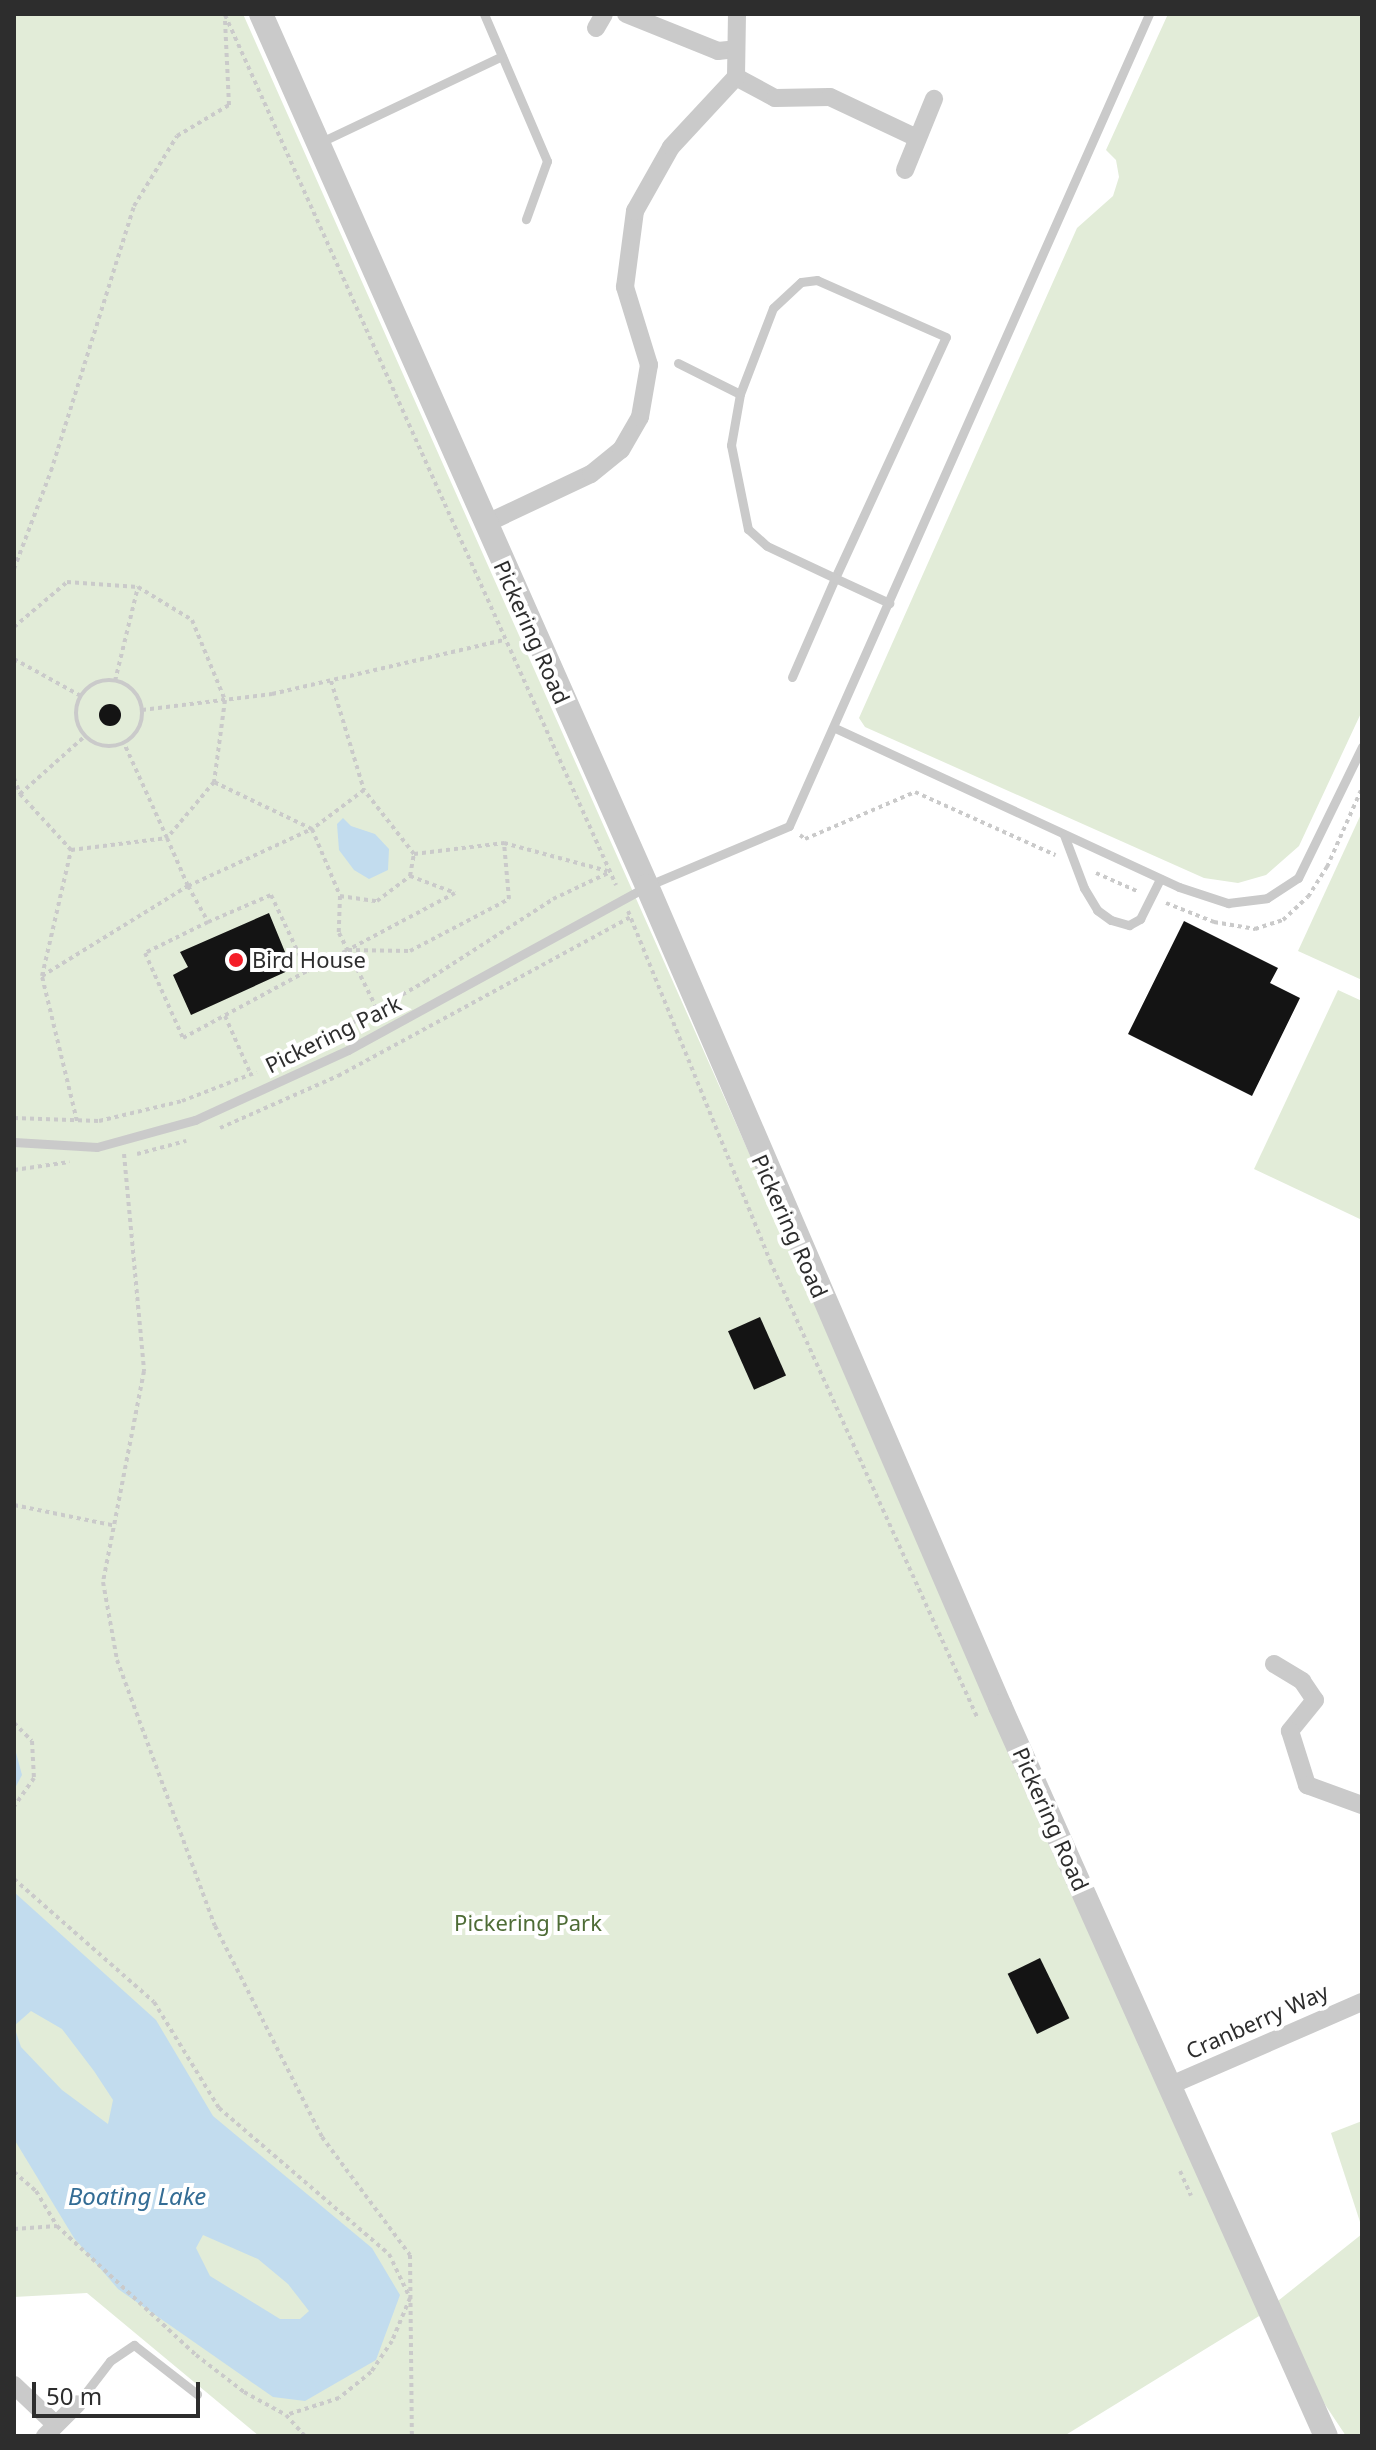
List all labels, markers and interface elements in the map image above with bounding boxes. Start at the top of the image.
street label: Pickering Road [489,556,575,708]
place label: Bird House [252,947,366,973]
marker: Bird House [227,951,245,969]
street label: Pickering Park [261,990,405,1078]
street label: Pickering Road [747,1150,833,1302]
street label: Pickering Road [1008,1743,1094,1895]
park label: Pickering Park [454,1910,602,1936]
street label: Cranberry Way [1182,1978,1332,2064]
water label: Boating Lake [68,2182,206,2210]
scale bar [36,2366,204,2416]
text: 50 m [46,2379,102,2412]

